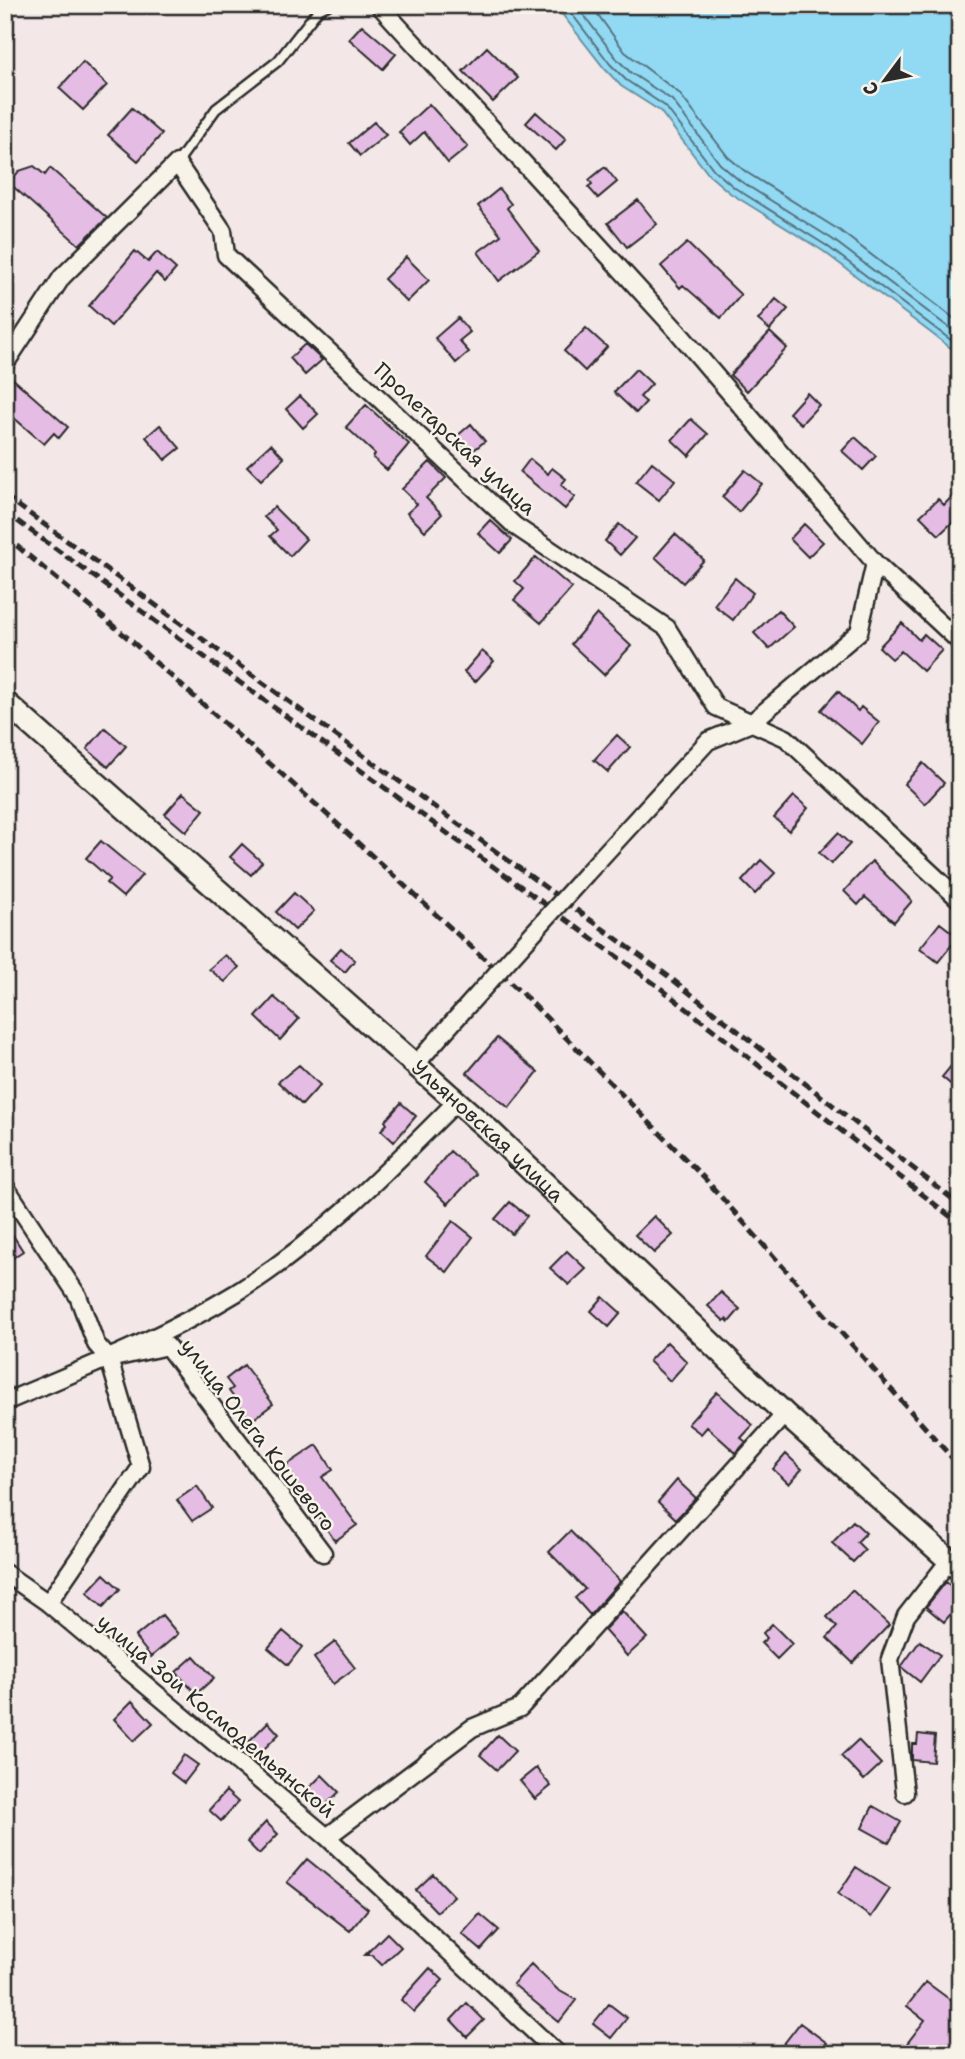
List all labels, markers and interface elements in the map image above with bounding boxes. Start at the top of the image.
north arrow [850,46,920,116]
text: С [857,77,885,100]
street label: Пролетарская улица [368,356,542,522]
street label: Ульяновская улица [405,1054,570,1209]
street label: улица Олега Кошевого [174,1333,342,1537]
street label: улица Зои Космодемьянской [91,1608,341,1824]

